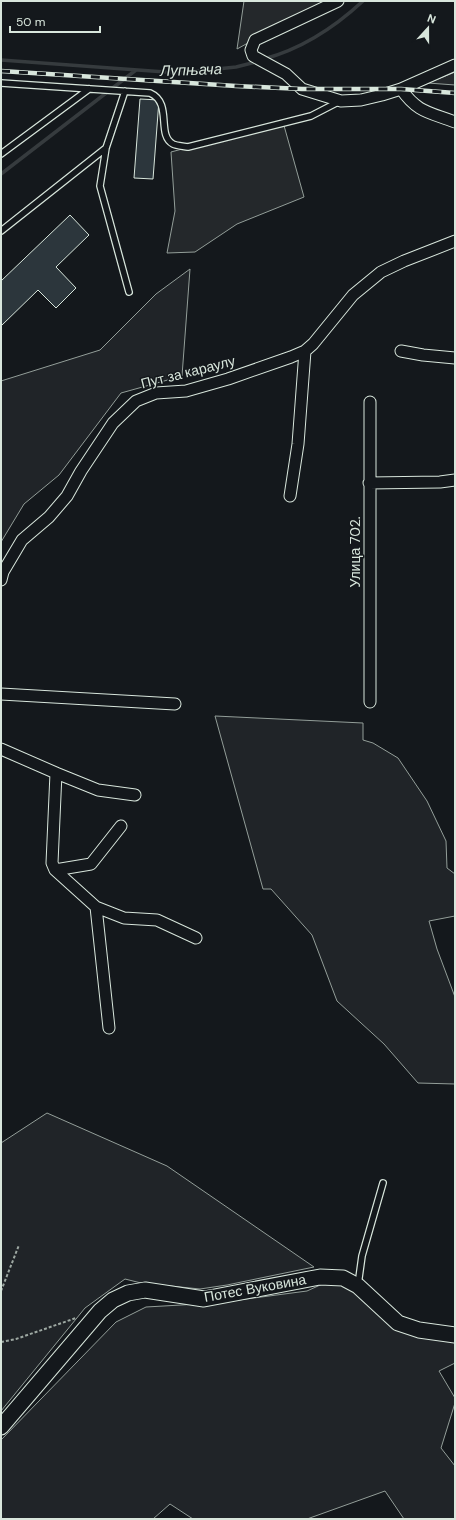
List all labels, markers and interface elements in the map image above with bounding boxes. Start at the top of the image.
scale bar [10,8,100,34]
north arrow [408,8,448,48]
text: N [425,11,438,27]
text: 50 m [16,14,45,30]
water label: Лупњача [159,59,222,81]
street label: Пут за караулу [139,352,237,392]
street label: Улица 702. [346,516,364,588]
street label: Потес Вуковина [203,1270,308,1306]

